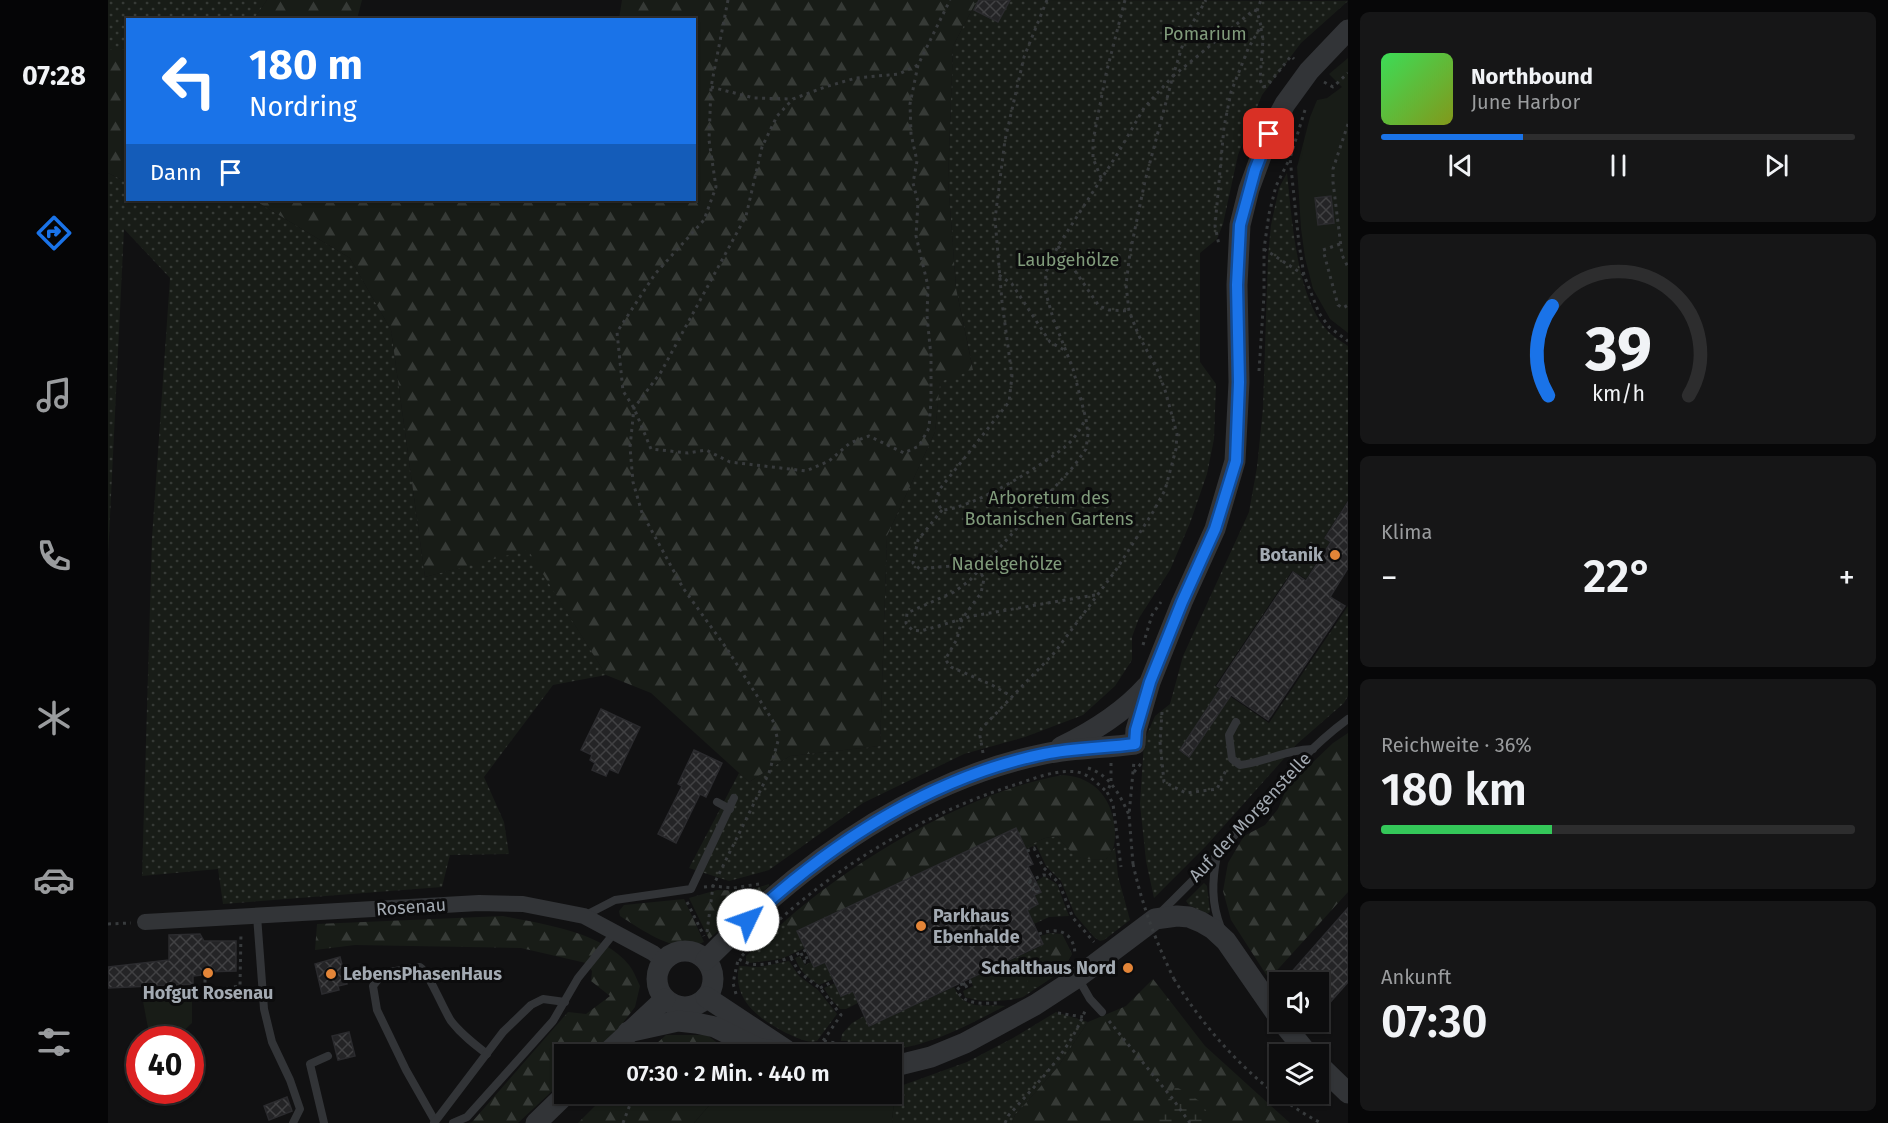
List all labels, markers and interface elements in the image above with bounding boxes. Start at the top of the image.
park label: Pomarium [1163,23,1247,45]
text: 180 m [249,40,363,90]
icon: left [150,42,228,120]
text: 07:28 [22,60,86,92]
text: Northbound [1471,63,1593,90]
text: June Harbor [1471,90,1580,114]
text: Nordring [249,91,357,123]
pin [1243,108,1294,159]
icon: arrive [1252,117,1285,150]
icon: previous [1444,149,1477,182]
icon: pause [1602,149,1635,182]
icon: next [1760,149,1793,182]
icon: arrive [214,156,247,189]
text: Dann [150,159,202,186]
icon: directions [33,212,75,254]
park label: Laubgehölze [1017,249,1119,271]
text: 39 [1584,312,1651,387]
icon: music [33,374,75,416]
text: km/h [1591,382,1645,408]
park label: Arboretum des Botanischen Gartens [964,487,1134,530]
text: Klima [1381,520,1432,544]
icon: phone [33,535,75,577]
place label: Botanik [1259,544,1324,566]
marker: Botanik [1328,548,1342,562]
text: 22° [1583,550,1653,604]
park label: Nadelgehölze [952,553,1062,575]
text: − [1381,558,1398,598]
text: + [1839,558,1855,598]
icon: climate [33,697,75,739]
text: Reichweite · 36% [1381,733,1532,757]
street label: Auf der Morgenstelle [1184,748,1316,886]
text: 180 km [1381,763,1527,817]
icon: car [33,859,75,901]
position arrow [716,888,780,952]
street label: Rosenau [375,894,447,920]
place label: Parkhaus Ebenhalde [933,905,1020,948]
marker: Parkhaus Ebenhalde [914,919,928,933]
place label: Schalthaus Nord [981,957,1116,979]
marker: Schalthaus Nord [1121,961,1135,975]
place label: LebensPhasenHaus [343,963,502,985]
text: Ankunft [1381,965,1452,989]
marker: Hofgut Rosenau [201,966,215,980]
marker: LebensPhasenHaus [324,967,338,981]
map controls [1269,972,1329,1104]
button: sound [1269,972,1329,1032]
place label: Hofgut Rosenau [143,982,273,1004]
text: 07:30 [1381,995,1488,1049]
icon: filters [33,1021,75,1063]
speed limit sign: 40 [126,1026,204,1104]
button: layers [1269,1044,1329,1104]
text: 07:30 · 2 Min. · 440 m [626,1060,830,1087]

